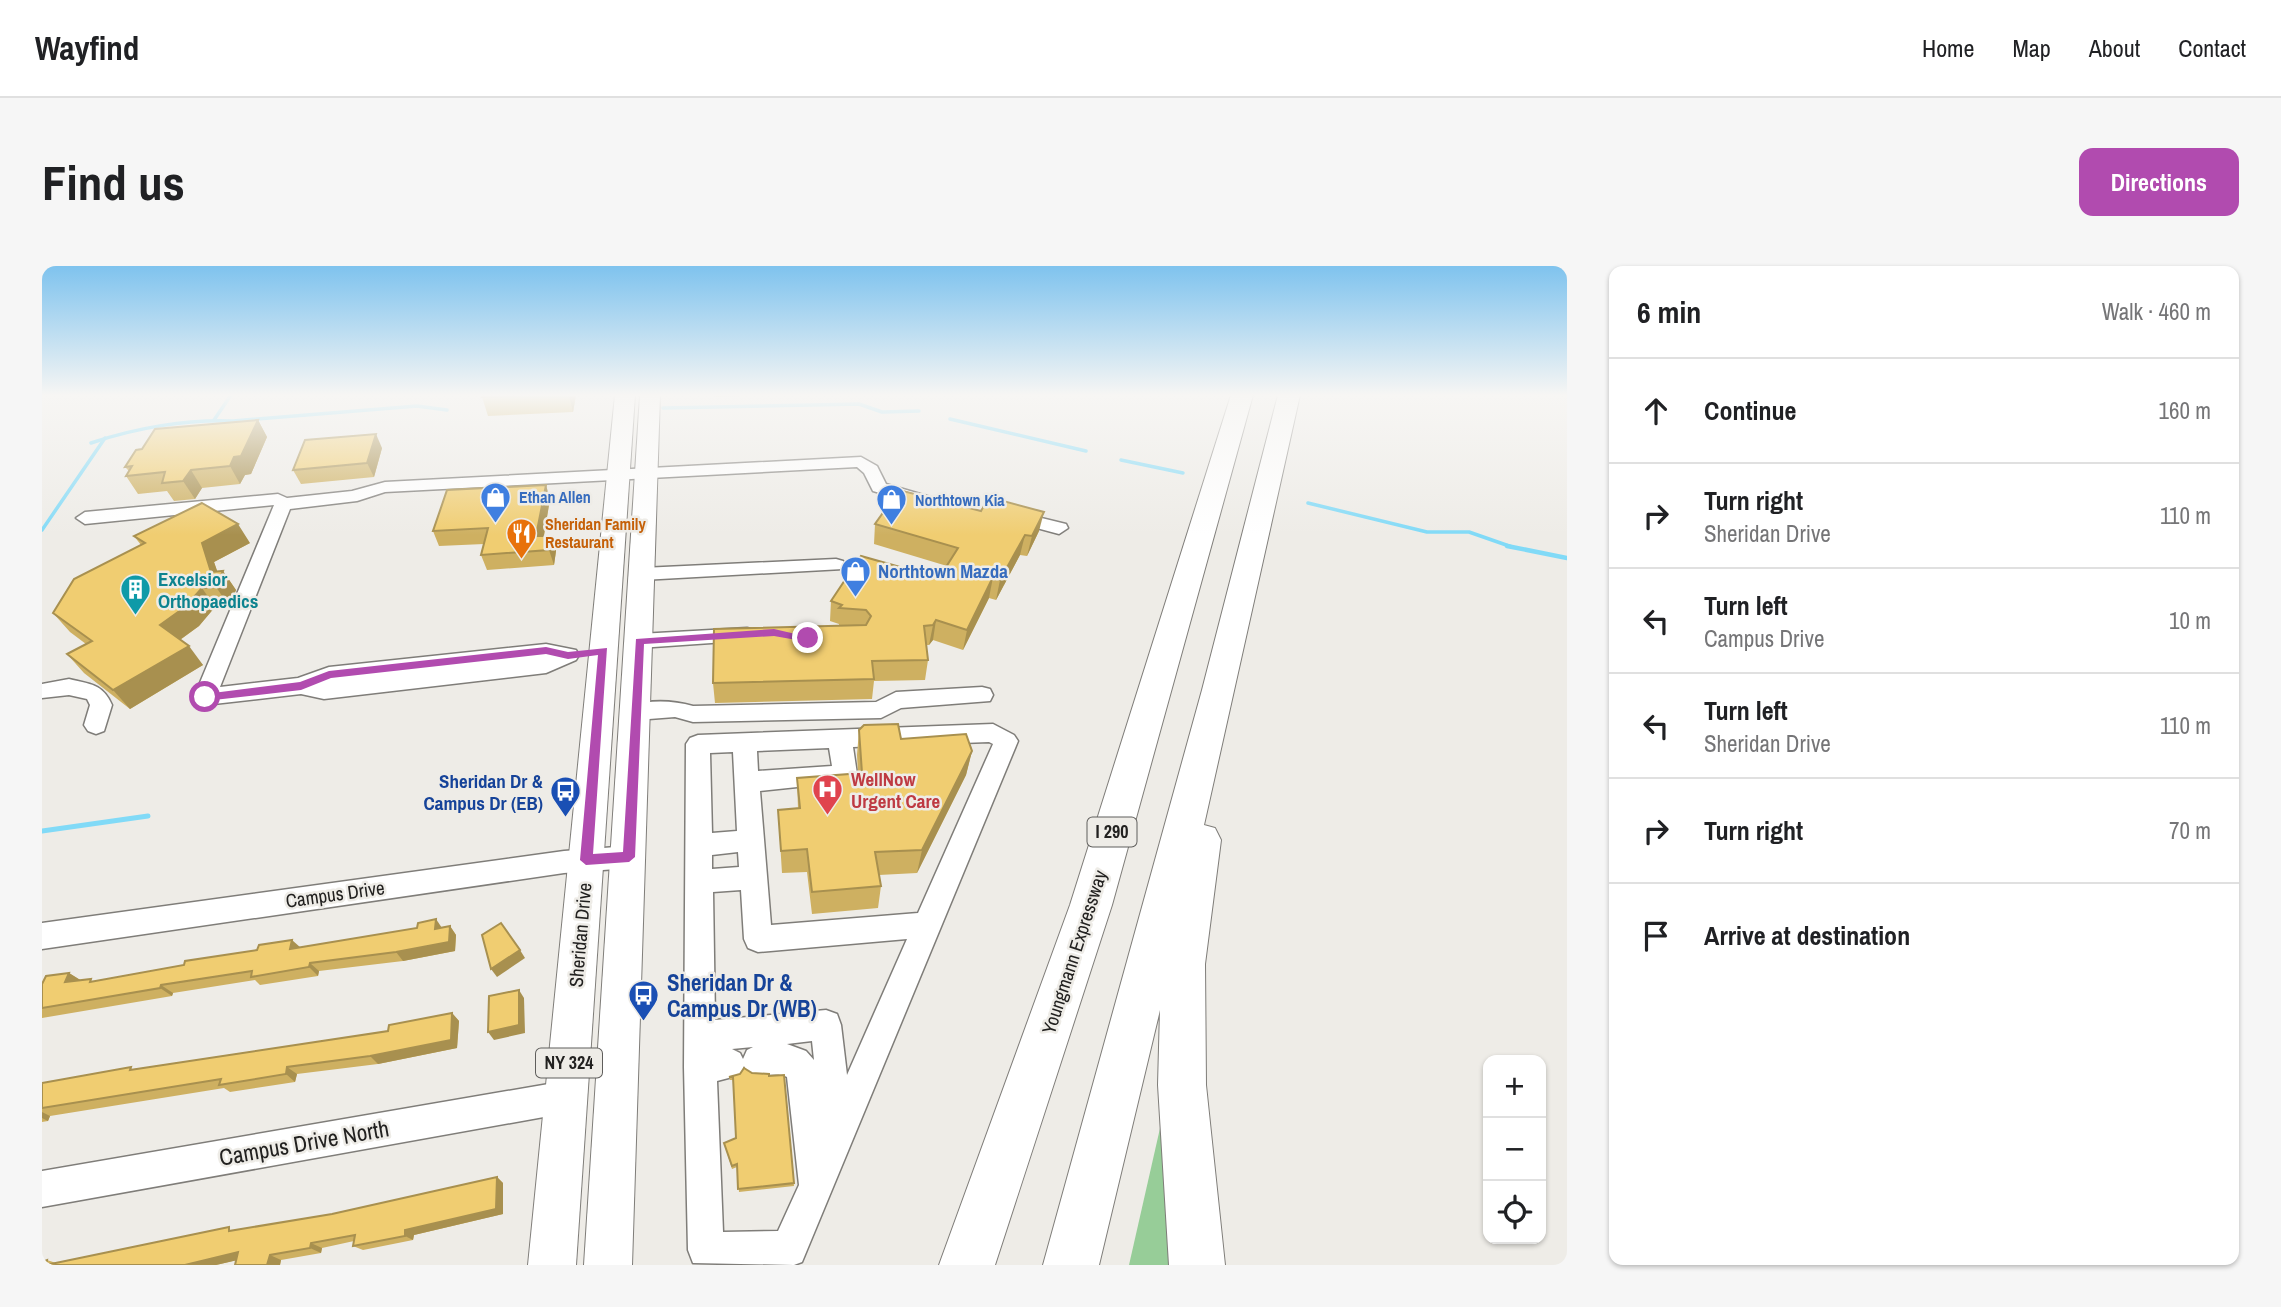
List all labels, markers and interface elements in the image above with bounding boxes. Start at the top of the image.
text: Wayfind [35,26,139,70]
text: Home [1922,32,1974,64]
text: Map [2012,32,2051,64]
text: About [2089,32,2140,64]
text: Contact [2178,32,2246,64]
button: Directions [2079,148,2239,216]
text: Find us [42,149,185,215]
text: 6 min [1637,292,1701,332]
text: Walk · 460 m [2102,296,2211,327]
icon: ahead [1637,392,1675,430]
text: Continue [1704,393,1796,428]
text: 160 m [2159,395,2211,426]
shop icon: Ethan Allen [479,480,513,524]
shop icon: Northtown Kia [875,483,909,527]
text: Turn right [1704,483,1803,518]
place label: Ethan Allen [519,486,591,508]
place label: Northtown Kia [915,489,1005,511]
icon: right [1637,497,1675,535]
text: 110 m [2160,500,2211,531]
place label: Sheridan Family Restaurant [545,513,646,553]
restaurant icon: Sheridan Family Restaurant [505,516,539,560]
text: Sheridan Drive [1704,518,1831,549]
shop icon: Northtown Mazda [838,554,872,598]
place label: Northtown Mazda [878,558,1008,584]
place label: Excelsior Orthopaedics [158,566,258,614]
building icon: Excelsior Orthopaedics [118,573,152,617]
text: Turn left [1704,588,1788,623]
icon: left [1637,602,1675,640]
text: 10 m [2169,605,2211,636]
route end [792,622,823,653]
text: Campus Drive [1704,623,1825,654]
route start [189,681,220,712]
text: Turn left [1704,693,1788,728]
icon: left [1637,707,1675,745]
text: 110 m [2160,710,2211,741]
text: Sheridan Drive [1704,728,1831,759]
place label: WellNow Urgent Care [851,766,941,814]
place label: Sheridan Dr & Campus Dr (EB) [424,768,543,816]
hospital icon: WellNow Urgent Care [811,773,845,817]
bus stop icon: Sheridan Dr & Campus Dr (EB) [549,775,583,819]
icon: right [1637,812,1675,850]
text: Turn right [1704,813,1803,848]
text: 70 m [2169,815,2211,846]
road number: I 290 [1088,818,1136,846]
street label: Youngmann Expressway [1035,866,1113,1037]
street label: Campus Drive [284,874,386,914]
street label: Sheridan Drive [562,882,598,988]
icon: arrive [1637,917,1675,955]
text: Arrive at destination [1704,918,1910,953]
place label: Sheridan Dr & Campus Dr (WB) [667,967,817,1024]
bus stop icon: Sheridan Dr & Campus Dr (WB) [627,979,661,1023]
road number: NY 324 [536,1048,602,1078]
map controls [1483,1055,1546,1244]
button: + [1483,1055,1546,1118]
street label: Campus Drive North [217,1112,391,1173]
button: − [1483,1118,1546,1181]
button: locate [1483,1181,1546,1244]

